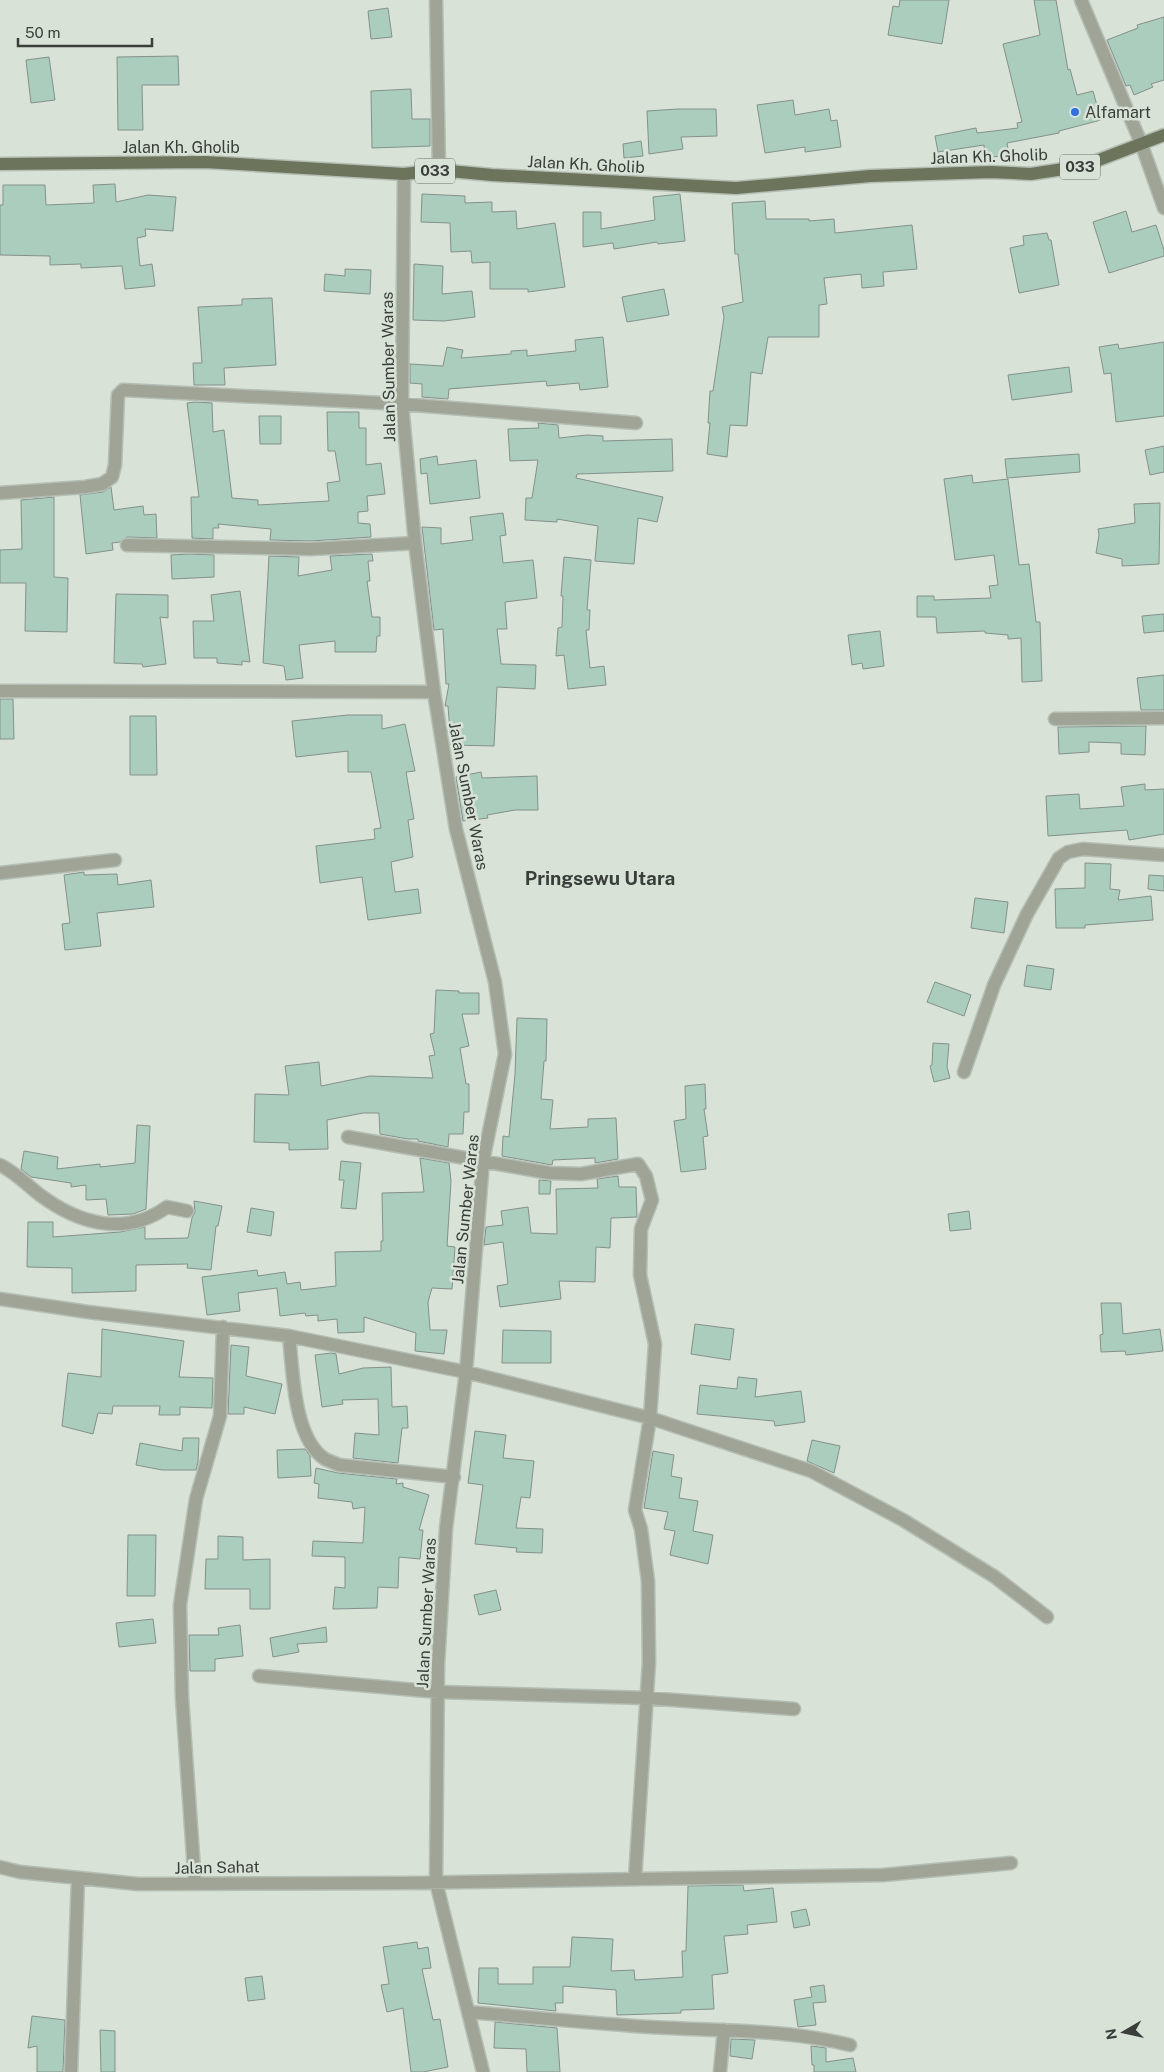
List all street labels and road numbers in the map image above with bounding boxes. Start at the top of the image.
street label: Jalan Kh. Gholib [122,138,240,157]
street label: Jalan Kh. Gholib [930,145,1048,168]
street label: Jalan Kh. Gholib [527,152,645,177]
road number: 033 [1060,154,1100,180]
road number: 033 [415,158,455,184]
street label: Jalan Sumber Waras [378,292,399,442]
street label: Jalan Sumber Waras [445,720,492,872]
street label: Jalan Sumber Waras [448,1133,483,1285]
street label: Jalan Sumber Waras [413,1537,440,1689]
street label: Jalan Sahat [174,1857,260,1878]

